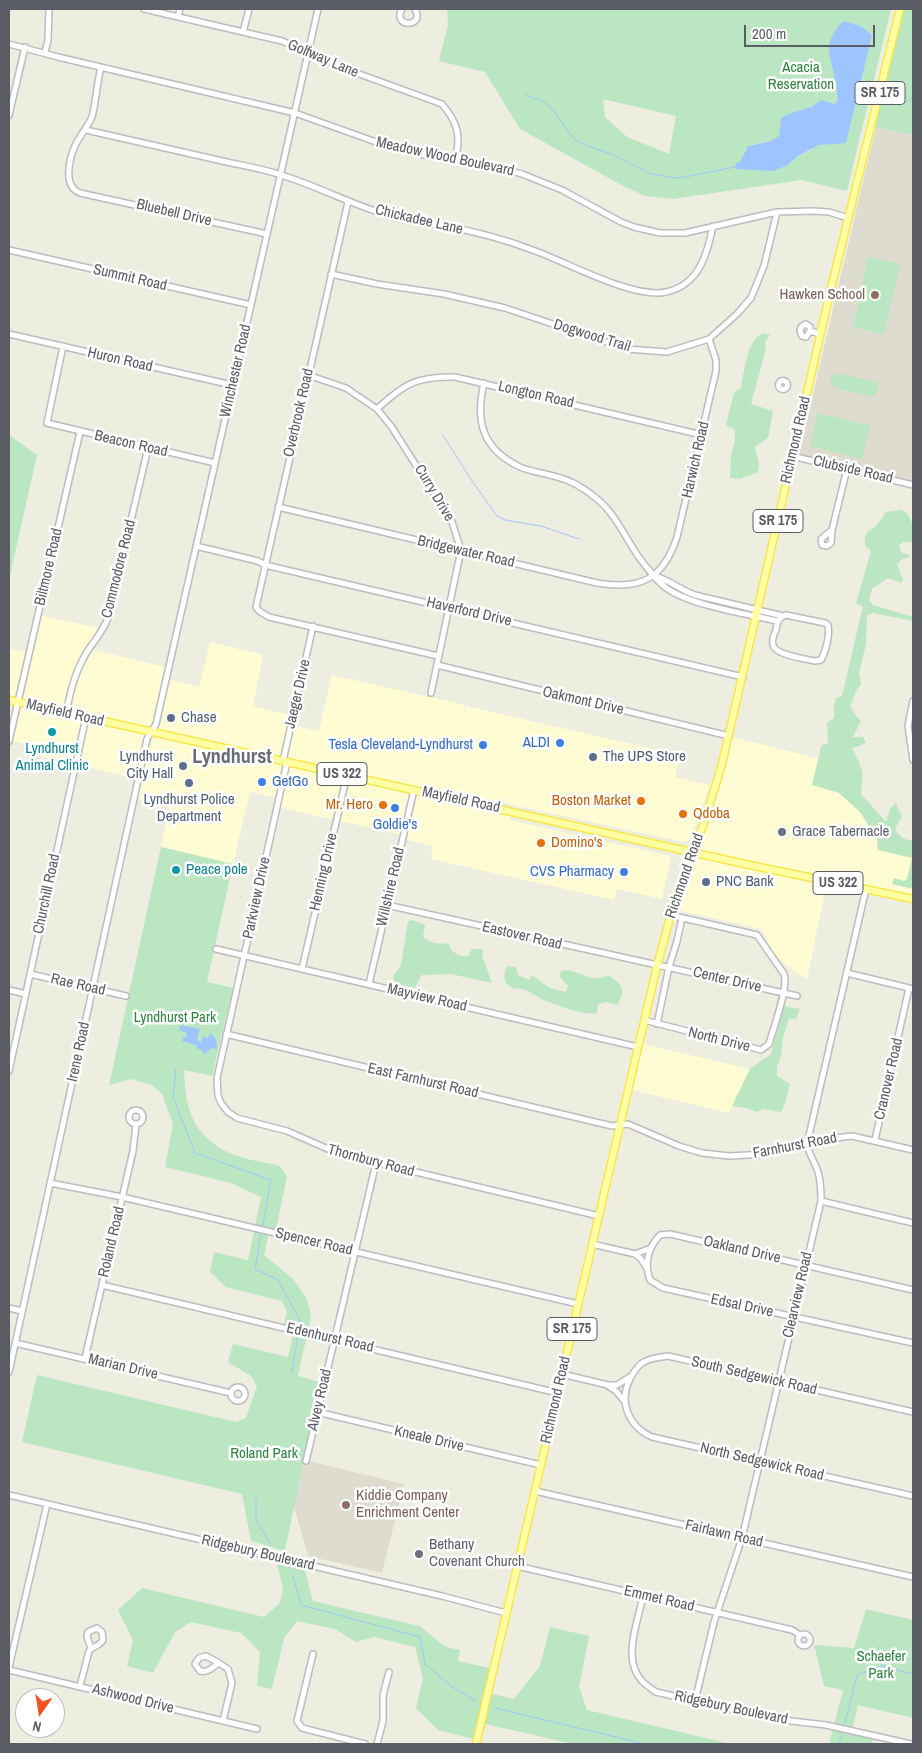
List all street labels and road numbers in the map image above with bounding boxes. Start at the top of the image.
street label: Golfway Lane [285,36,361,82]
road number: SR 175 [855,82,905,105]
street label: Meadow Wood Boulevard [374,134,516,180]
street label: Bluebell Drive [135,196,213,230]
street label: Chickadee Lane [373,201,465,239]
street label: Summit Road [91,261,169,295]
street label: Dogwood Trail [551,316,633,356]
street label: Winchester Road [217,323,255,419]
street label: Huron Road [86,344,154,376]
street label: Overbrook Road [280,367,318,459]
street label: Longton Road [496,378,576,412]
street label: Richmond Road [777,395,815,485]
street label: Harwich Road [678,420,714,500]
street label: Beacon Road [93,427,169,461]
street label: Clubside Road [811,452,895,488]
street label: Curry Drive [410,461,458,525]
road number: SR 175 [753,510,803,532]
street label: Commodore Road [98,518,140,620]
street label: Biltmore Road [31,527,67,607]
street label: Bridgewater Road [416,532,516,572]
street label: Haverford Drive [425,593,513,631]
street label: Jaeger Drive [281,658,315,730]
street label: Oakmont Drive [541,683,625,719]
street label: Mayfield Road [24,695,106,731]
road number: US 322 [317,762,367,786]
street label: Mayfield Road [420,783,502,817]
street label: Henning Drive [306,831,342,913]
street label: Richmond Road [662,831,708,921]
street label: Willshire Road [373,846,409,928]
street label: Churchill Road [30,852,64,936]
street label: Parkview Drive [240,855,274,941]
road number: US 322 [813,871,863,894]
street label: Eastover Road [480,918,564,954]
street label: Center Drive [691,963,763,997]
street label: Rae Road [49,970,107,1000]
street label: Mayview Road [385,980,469,1016]
street label: Irene Road [64,1020,94,1084]
street label: North Drive [686,1024,752,1056]
street label: Cranover Road [871,1036,907,1122]
street label: East Farnhurst Road [366,1060,480,1102]
street label: Farnhurst Road [752,1129,838,1163]
street label: Thornbury Road [326,1141,416,1181]
street label: Roland Road [95,1205,129,1279]
street label: Spencer Road [274,1224,354,1260]
street label: Oakland Drive [702,1232,782,1268]
street label: Clearview Road [779,1250,817,1340]
street label: Edsal Drive [709,1291,775,1321]
road number: SR 175 [547,1318,597,1340]
street label: Edenhurst Road [285,1319,375,1357]
street label: Marian Drive [86,1350,160,1384]
street label: South Sedgewick Road [689,1353,819,1399]
street label: Richmond Road [537,1355,575,1445]
street label: Alvey Road [304,1367,336,1433]
street label: Kneale Drive [392,1422,466,1456]
street label: North Sedgewick Road [698,1439,826,1485]
street label: Fairlawn Road [683,1516,765,1552]
street label: Ridgebury Boulevard [200,1531,316,1575]
street label: Emmet Road [622,1582,696,1616]
street label: Ashwood Drive [90,1680,176,1718]
street label: Ridgebury Boulevard [673,1687,789,1729]

